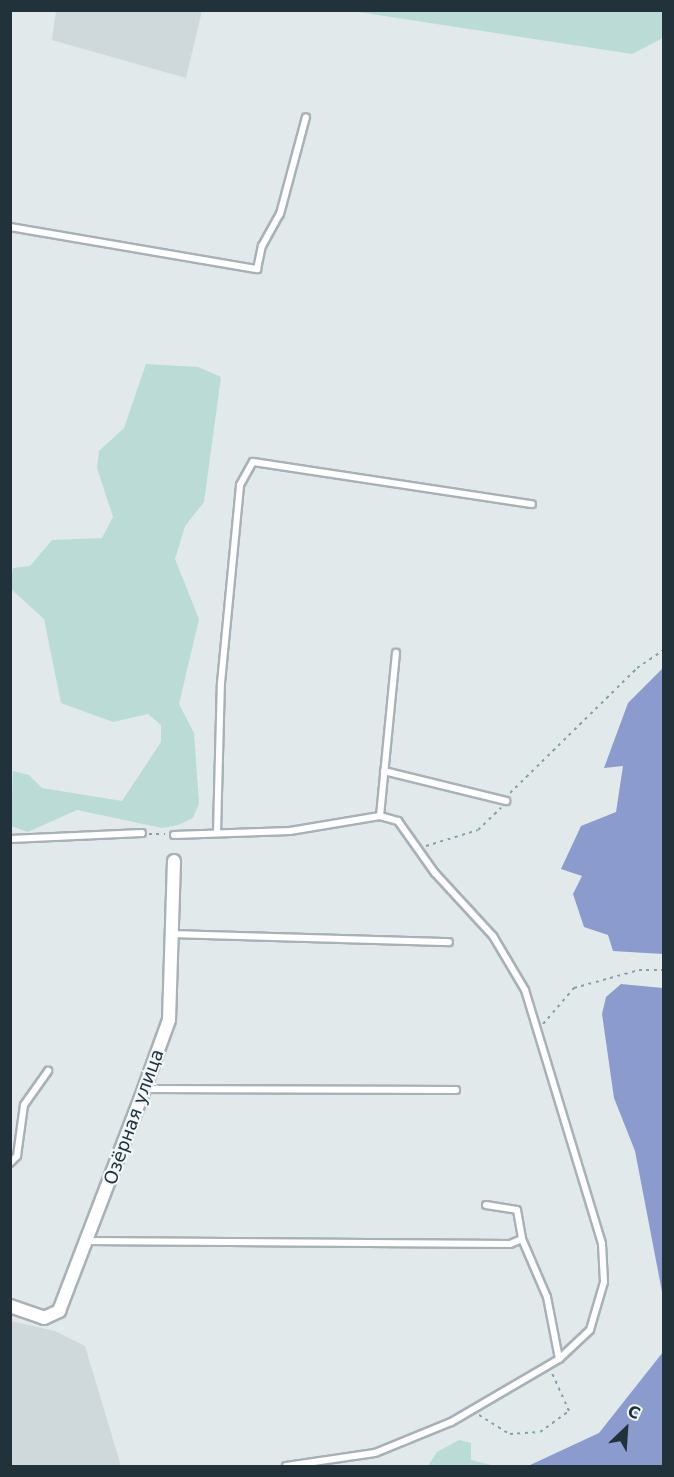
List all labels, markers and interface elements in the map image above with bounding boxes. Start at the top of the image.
street label: Озёрная улица [99,1046,169,1188]
north arrow [596,1399,656,1459]
text: С [624,1401,643,1423]

